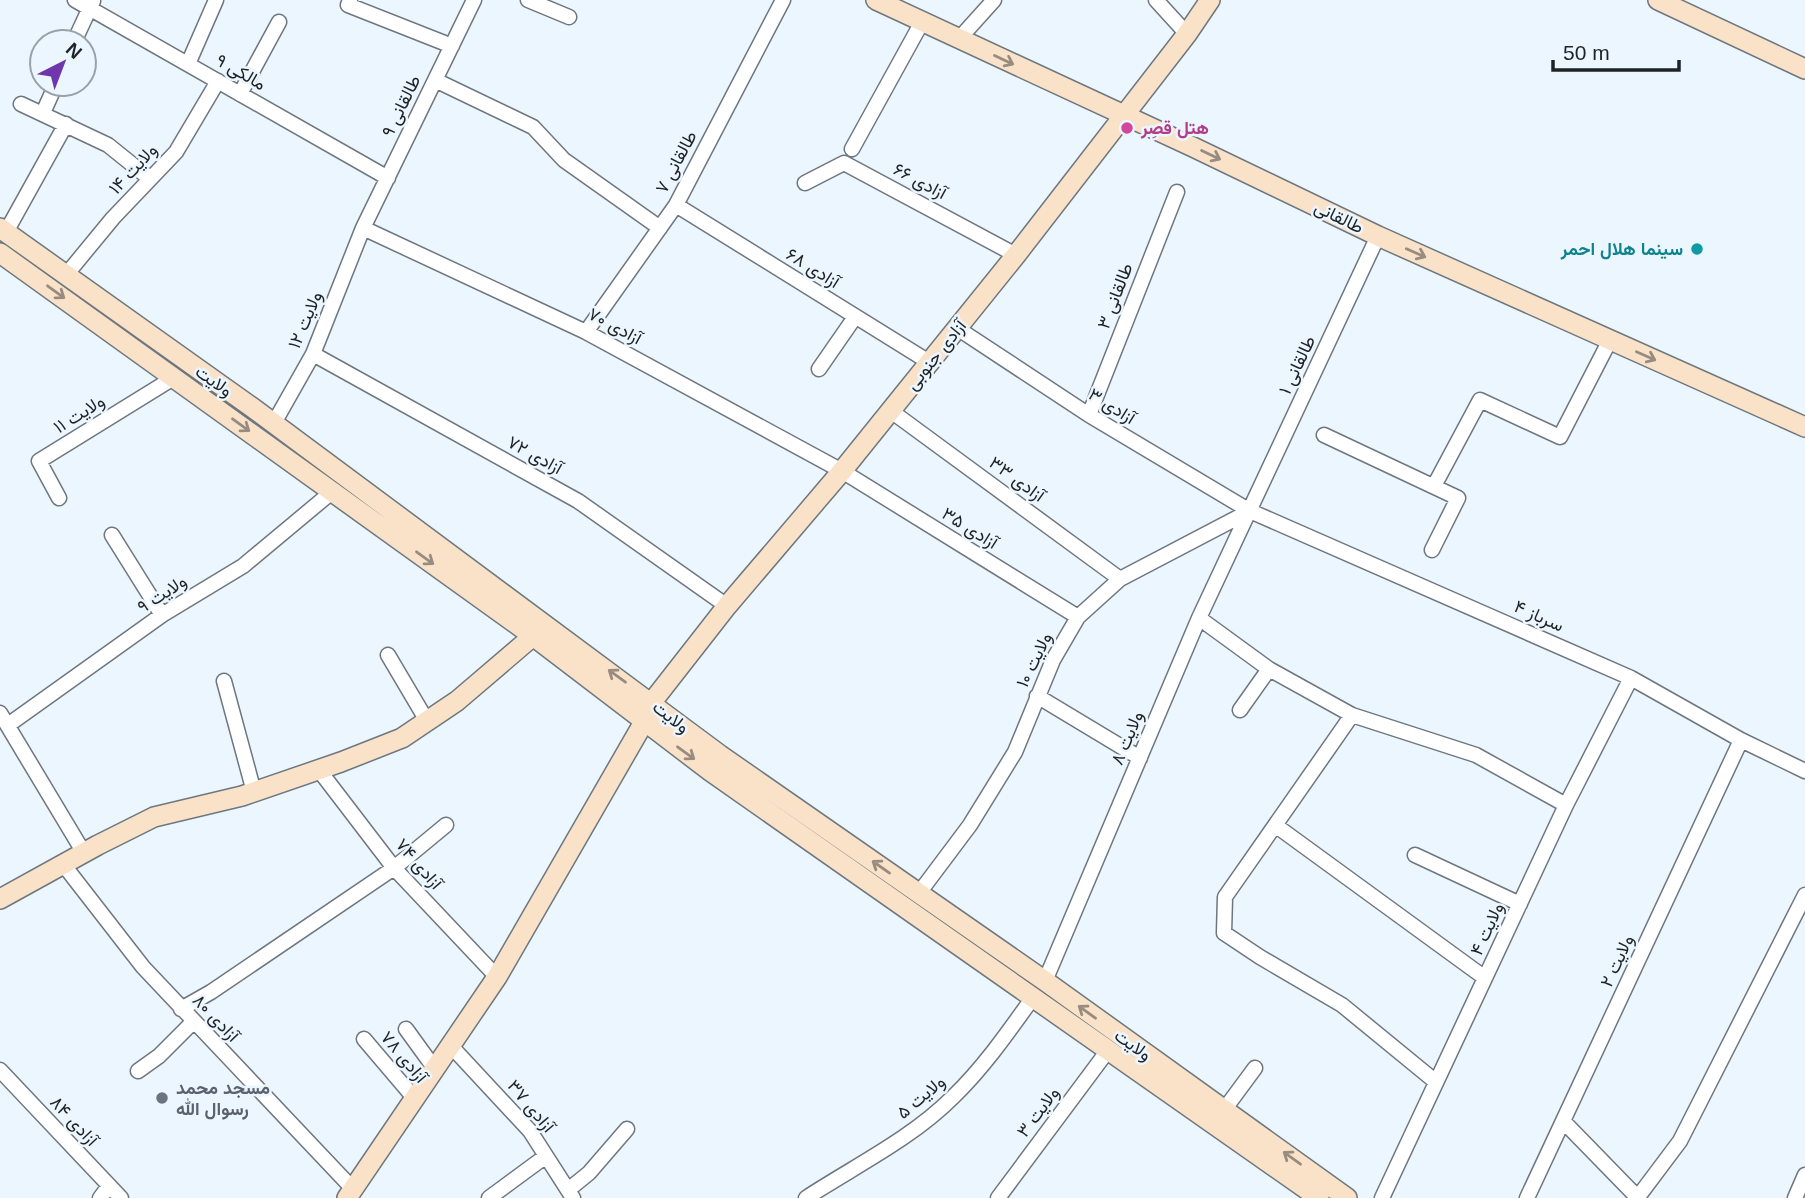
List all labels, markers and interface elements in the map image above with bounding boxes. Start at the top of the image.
north arrow [28,28,98,98]
scale bar [1553,28,1679,72]
text: N [62,38,86,63]
text: 50 m [1563,41,1610,64]
street label: مالکی ۹ [212,50,269,95]
one-way arrow [993,54,1014,68]
street label: طالقانی ۹ [378,72,425,140]
place label: هتل قصِر [1140,118,1209,139]
marker: هتل قصِر [1119,120,1135,136]
street label: طالقانی ۷ [651,127,702,197]
street label: ولایت ۱۴ [105,140,162,199]
one-way arrow [1200,149,1221,162]
street label: آزادی ۶۶ [890,159,952,205]
street label: طالقانی [1311,197,1367,238]
place label: سینما هلال احمر [1560,239,1683,260]
marker: سینما هلال احمر [1689,241,1705,257]
street label: آزادی ۶۸ [782,244,845,294]
one-way arrow [1405,247,1426,260]
street label: طالقانی ۳ [1093,260,1138,332]
one-way arrow [46,285,65,299]
street label: ولایت ۱۲ [284,288,327,352]
street label: آزادی ۷۰ [584,304,647,350]
street label: آزادی جنوبی [902,315,972,395]
street label: طالقانی ۱ [1275,333,1320,398]
one-way arrow [1635,350,1656,363]
street label: ولایت [191,361,236,402]
street label: آزادی ۳ [1084,384,1141,430]
street label: ولایت ۱۱ [50,391,109,438]
one-way arrow [231,417,250,432]
street label: آزادی ۷۲ [504,432,568,480]
street label: آزادی ۳۳ [985,452,1050,508]
street label: آزادی ۳۵ [938,503,1003,555]
one-way arrow [415,551,434,565]
street label: ولایت ۹ [134,571,191,618]
street label: سرباز ۴ [1511,596,1567,637]
street label: ولایت ۱۰ [1012,629,1057,691]
one-way arrow [608,669,627,683]
street label: ولایت [648,697,693,738]
street label: ولایت ۸ [1107,708,1148,768]
one-way arrow [676,745,695,760]
street label: آزادی ۷۴ [391,835,448,895]
one-way arrow [872,860,891,874]
street label: ولایت ۴ [1466,899,1509,959]
street label: ولایت ۲ [1596,932,1639,991]
street label: آزادی ۸۰ [188,990,245,1048]
one-way arrow [1078,1005,1097,1019]
street label: ولایت [1110,1025,1155,1066]
street label: آزادی ۷۸ [376,1027,432,1089]
street label: ولایت ۵ [893,1071,950,1123]
street label: آزادی ۳۷ [503,1076,560,1138]
place label: مسجد محمد رسوال الله [176,1078,270,1120]
street label: ولایت ۳ [1013,1083,1064,1142]
marker: مسجد محمد رسوال الله [154,1090,170,1106]
street label: آزادی ۸۴ [45,1092,103,1152]
one-way arrow [1283,1151,1302,1165]

